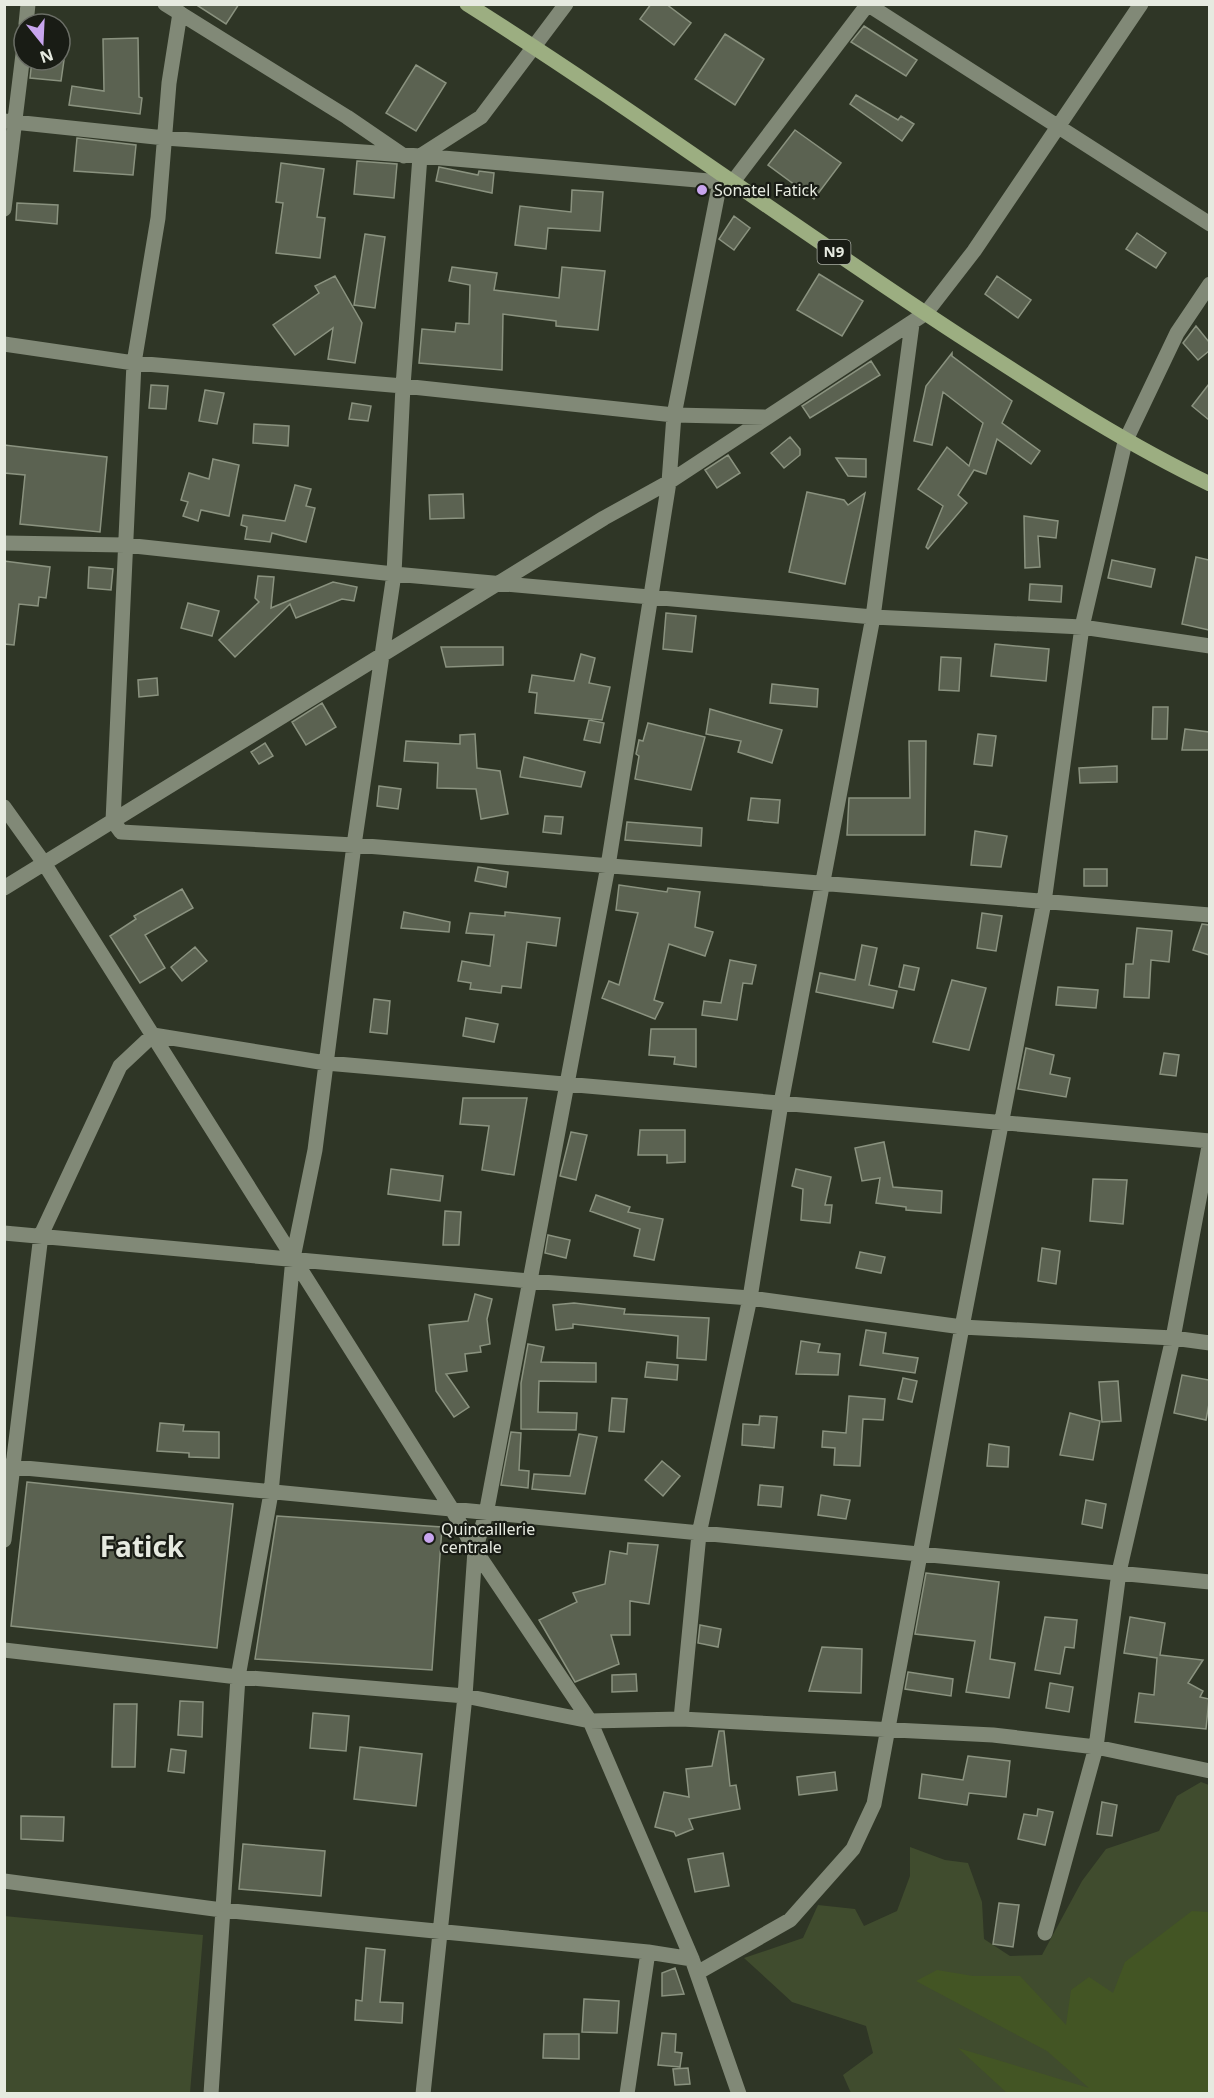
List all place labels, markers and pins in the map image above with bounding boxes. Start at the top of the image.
place label: Sonatel Fatick [714,179,818,201]
marker: Sonatel Fatick [695,183,709,197]
place label: Quincaillerie centrale [441,1518,535,1558]
marker: Quincaillerie centrale [422,1531,436,1545]

